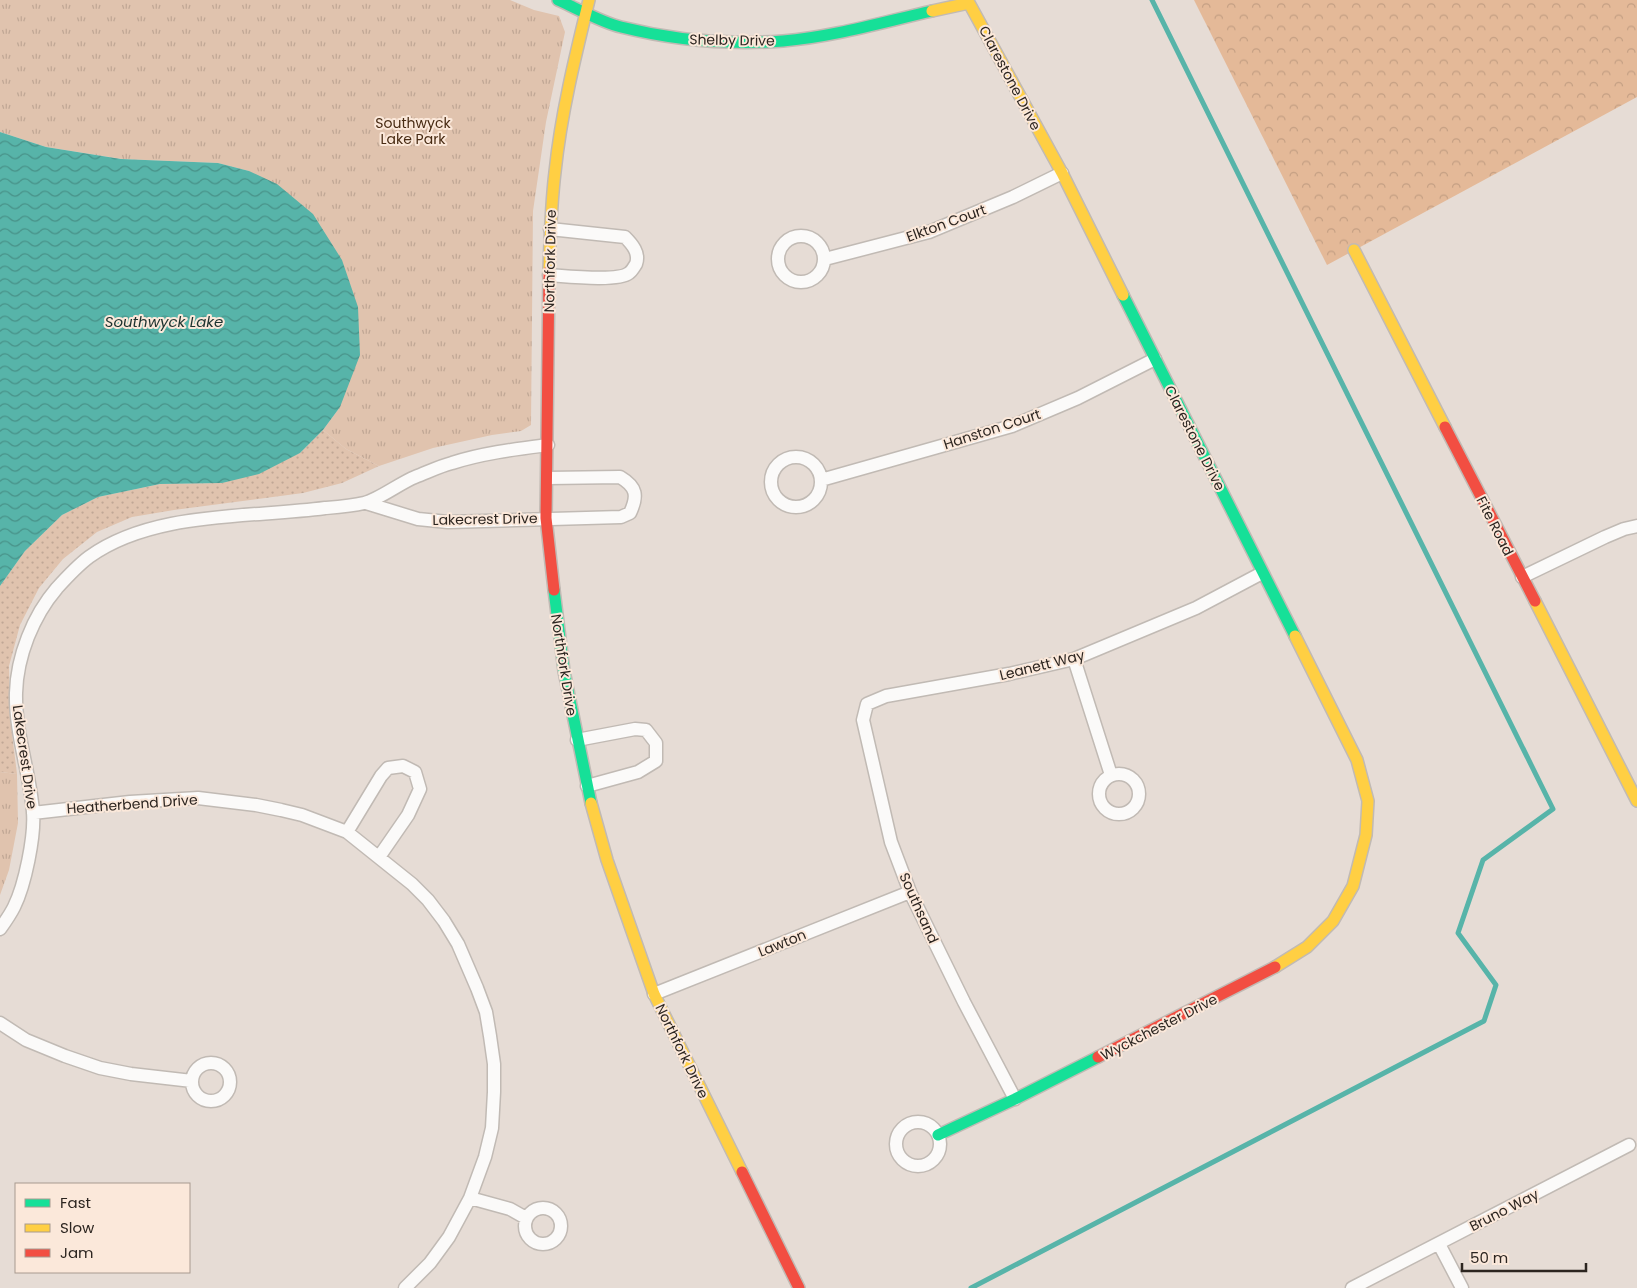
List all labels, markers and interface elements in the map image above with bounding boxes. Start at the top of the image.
street label: Clarestone Drive [974,22,1046,134]
street label: Shelby Drive [689,29,775,51]
park label: Southwyck Lake Park [375,113,451,149]
street label: Elkton Court [903,199,989,247]
street label: Northfork Drive [539,209,561,313]
water label: Southwyck Lake [105,311,223,332]
street label: Clarestone Drive [1160,382,1230,494]
street label: Hanston Court [941,404,1043,454]
street label: Fite Road [1471,493,1519,559]
street label: Lakecrest Drive [432,508,538,530]
street label: Northfork Drive [546,613,582,718]
street label: Leanett Way [997,645,1087,685]
street label: Lakecrest Drive [8,704,42,811]
street label: Heatherbend Drive [66,789,198,819]
street label: Southsand [895,869,943,947]
street label: Lawton [755,924,809,962]
street label: Wyckchester Drive [1097,989,1221,1065]
street label: Northfork Drive [650,1000,714,1102]
legend [15,1183,190,1273]
street label: Bruno Way [1466,1184,1542,1236]
text: Fast [60,1192,91,1213]
text: Slow [60,1217,95,1238]
scale bar [1462,1240,1586,1272]
text: Jam [60,1242,94,1263]
text: 50 m [1470,1247,1508,1268]

